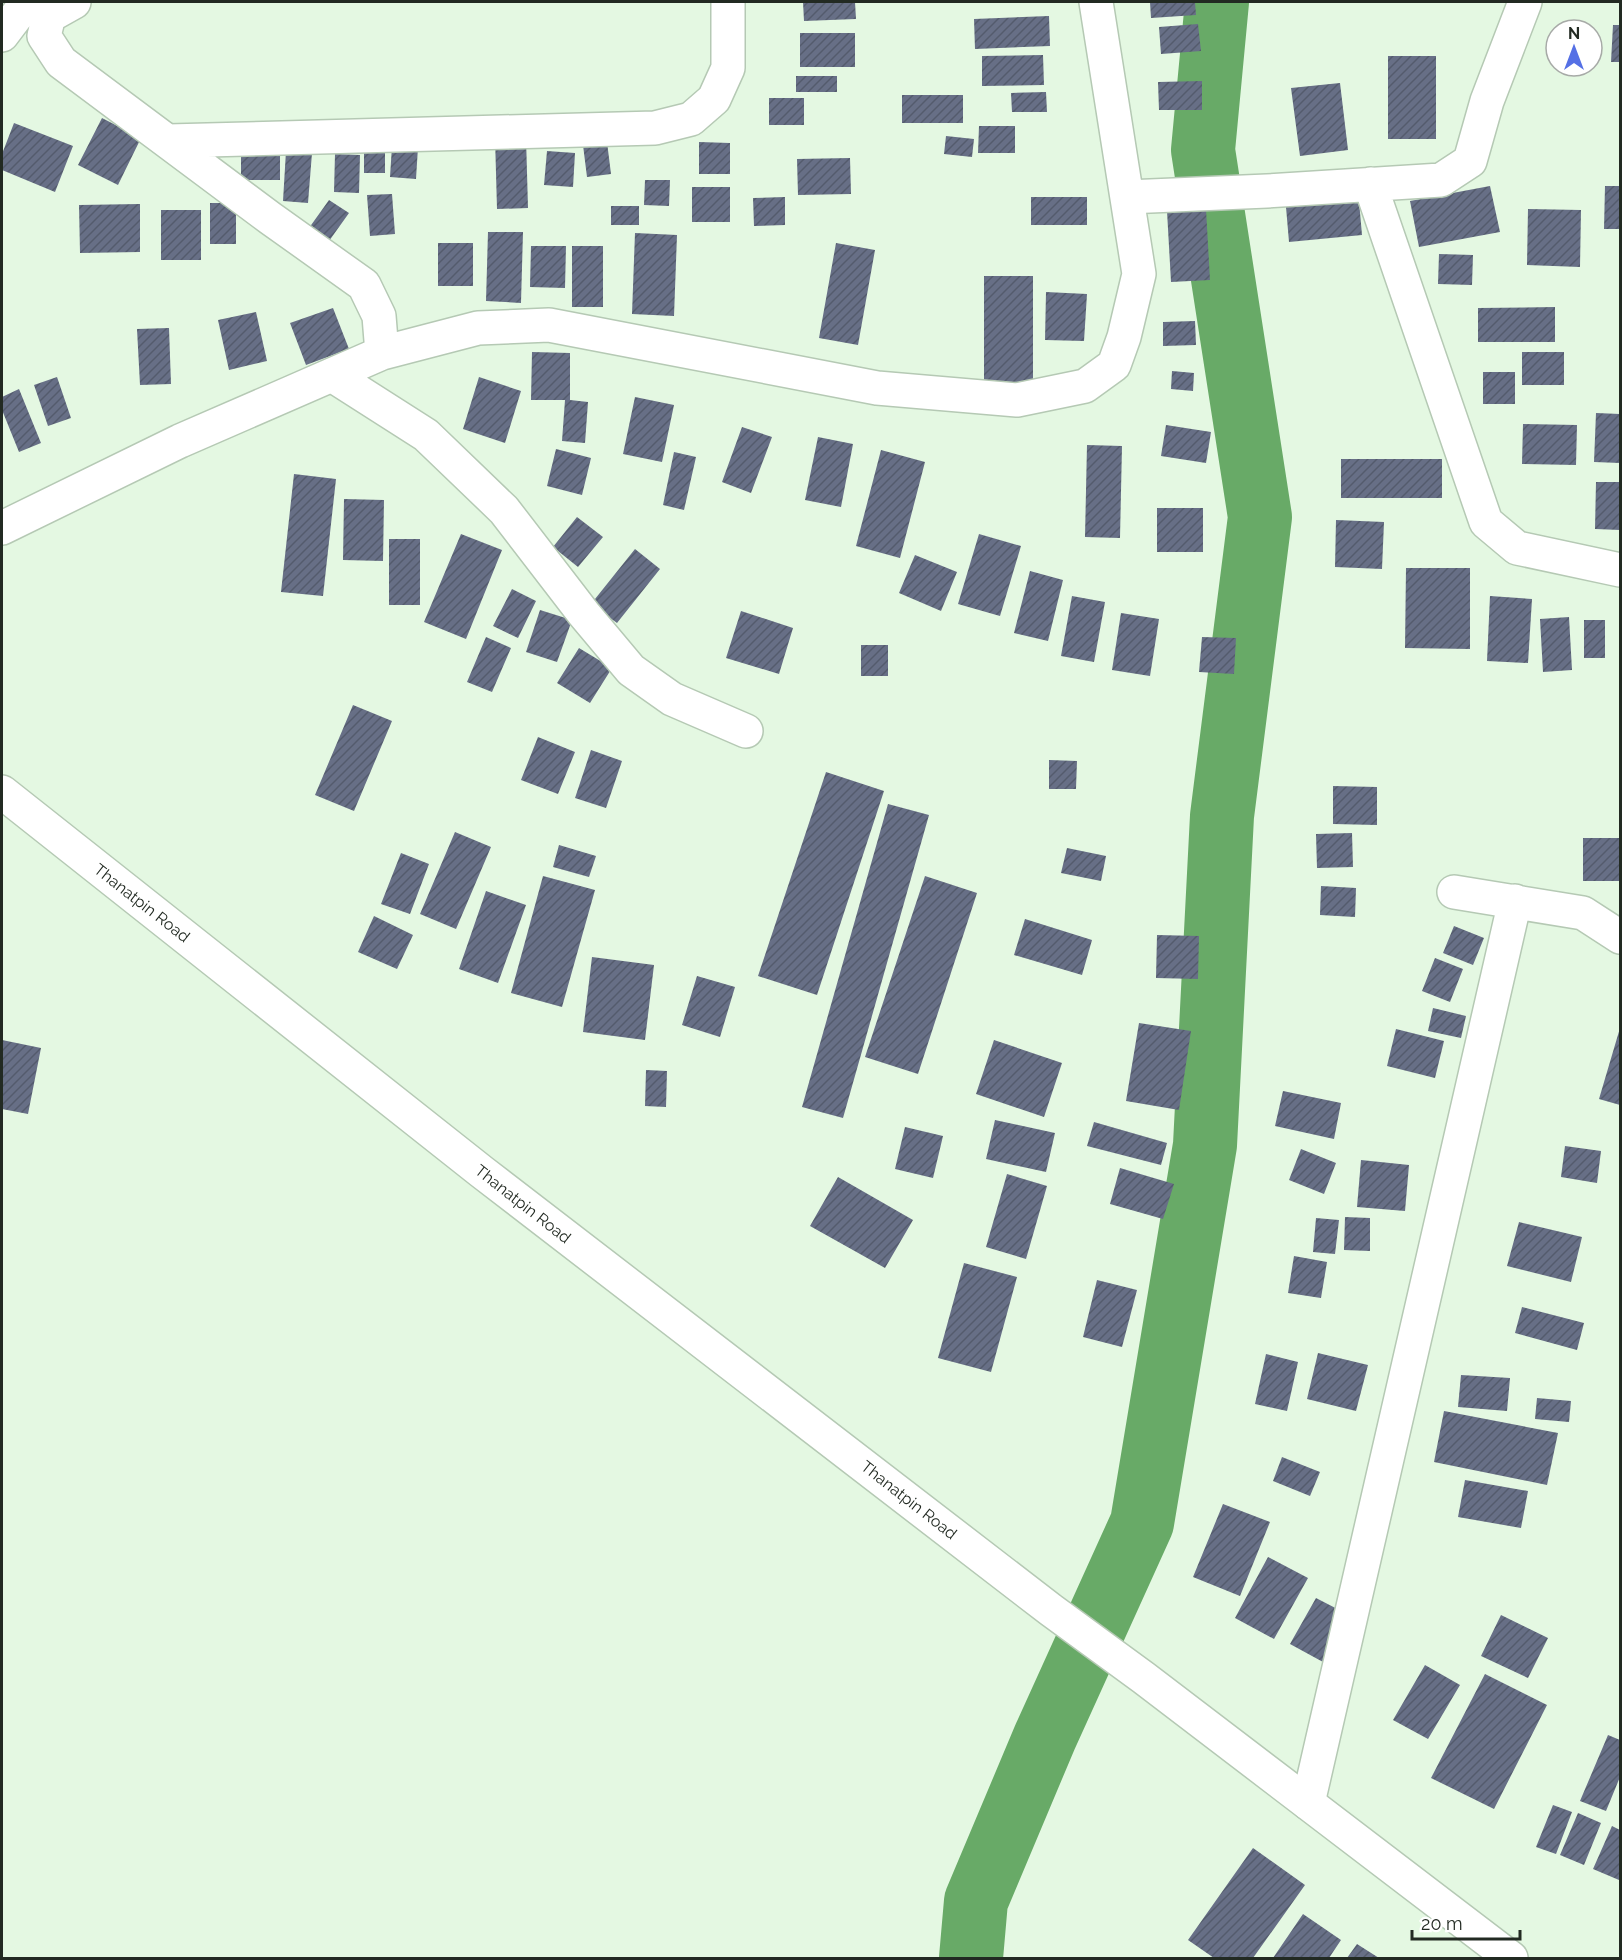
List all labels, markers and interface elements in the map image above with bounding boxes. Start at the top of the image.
north arrow [1544,18,1604,78]
text: N [1568,24,1580,43]
street label: Thanatpin Road [90,860,194,946]
street label: Thanatpin Road [471,1161,575,1247]
street label: Thanatpin Road [857,1457,961,1543]
scale bar [1412,1903,1520,1941]
text: 20 m [1421,1913,1463,1934]

